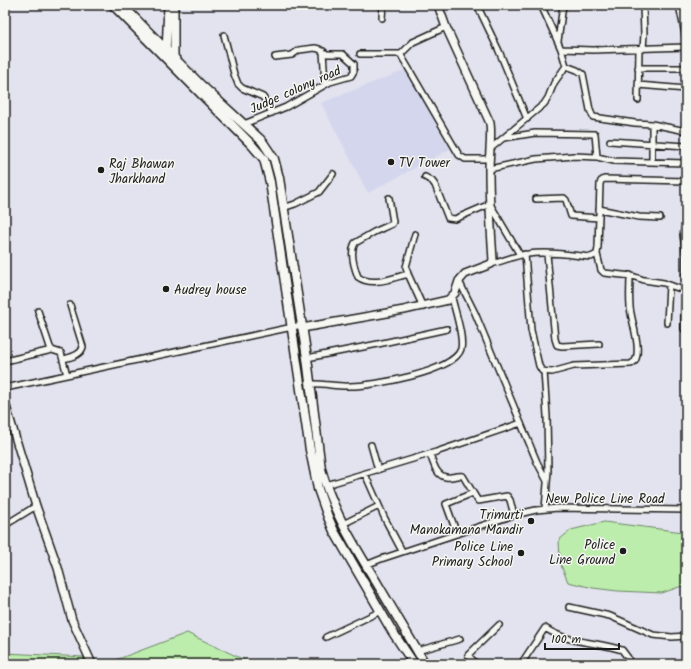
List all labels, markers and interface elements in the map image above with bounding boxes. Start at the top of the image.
street label: Judge colony road [247,61,345,120]
place label: TV Tower [399,153,451,174]
place label: Raj Bhawan Jharkhand [109,154,174,190]
marker: TV Tower [386,157,396,167]
marker: Raj Bhawan Jharkhand [96,165,106,175]
place label: Audrey house [174,280,247,301]
marker: Audrey house [161,284,171,294]
street label: New Police Line Road [546,489,665,510]
place label: Trimurti Manokamana Mandir [410,505,524,541]
marker: Trimurti Manokamana Mandir [526,516,536,526]
place label: Police Line Ground [549,535,616,571]
place label: Police Line Primary School [432,537,513,573]
marker: Police Line Ground [618,546,628,556]
marker: Police Line Primary School [516,548,526,558]
scale bar [545,625,619,651]
text: 100 m [551,630,582,649]

